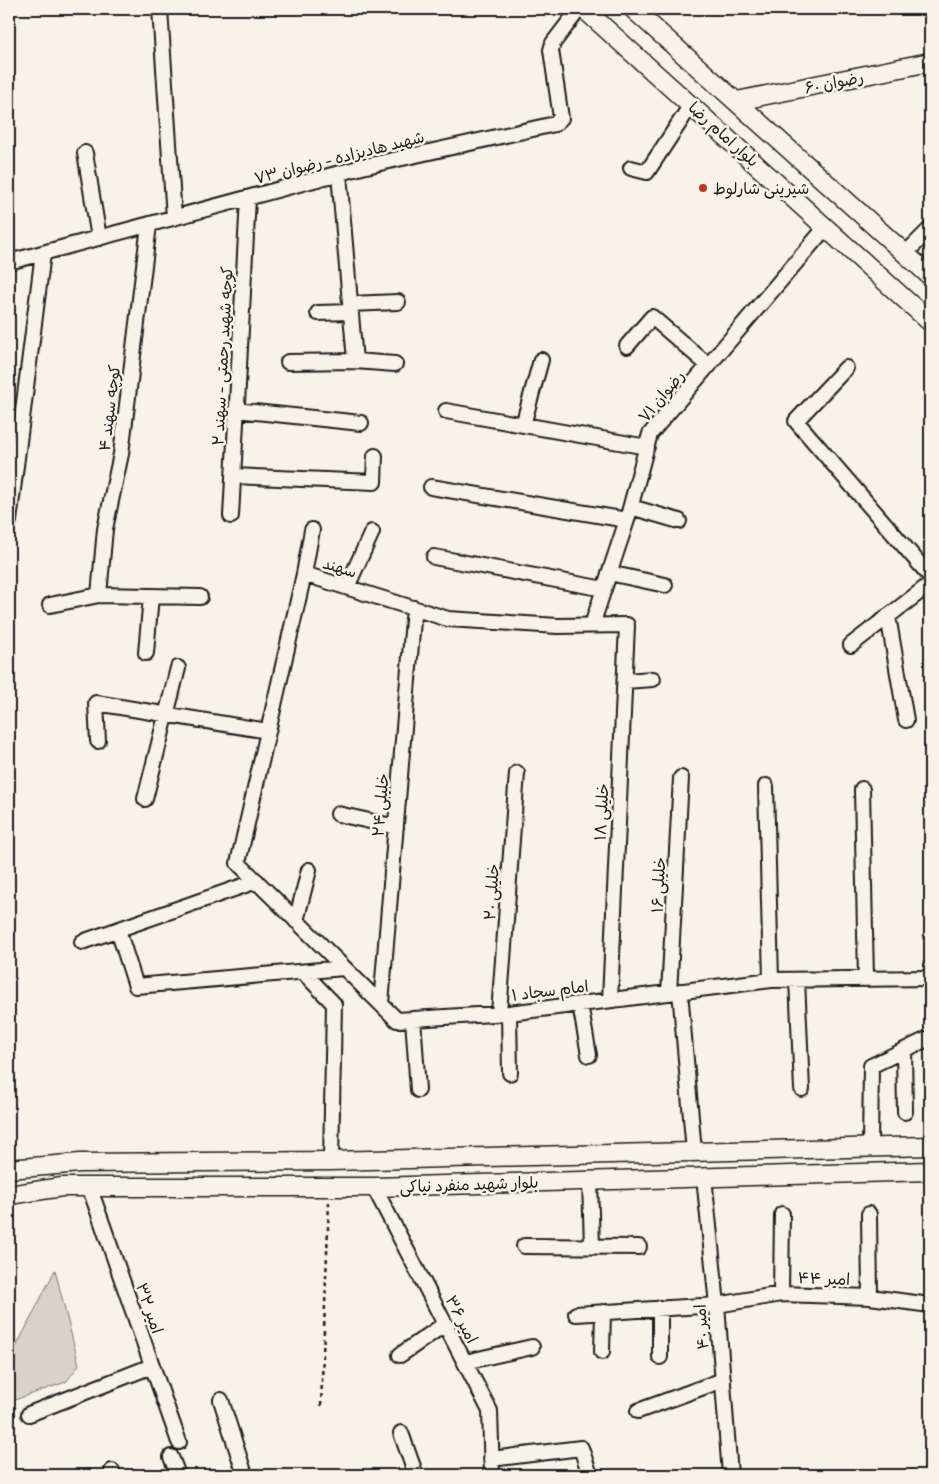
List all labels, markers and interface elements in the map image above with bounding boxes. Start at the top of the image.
street label: رضوان ۶۰ [803,66,865,98]
street label: بلوار امام رضا [683,96,764,173]
street label: شهید هادیزاده - رضوان ۷۳ [252,125,426,189]
place label: شیرینی شارلوط [713,177,809,199]
marker: شیرینی شارلوط [697,182,709,194]
street label: کوچه شهید رحمتی - سهند ۲ [206,266,238,446]
street label: کوچه سهند ۴ [93,363,125,452]
street label: رضوان ۷۱ [633,365,689,427]
street label: سهند [320,551,360,583]
street label: خلیلی ۲۴ [366,772,394,838]
street label: خلیلی ۱۸ [589,783,613,841]
street label: خلیلی ۱۶ [646,856,670,914]
street label: خلیلی ۲۰ [478,863,504,921]
street label: امام سجاد ۱ [510,974,590,1008]
street label: بلوار شهید منفرد نیاکی [399,1171,539,1197]
street label: امیر ۴۴ [797,1266,851,1290]
street label: امیر ۳۲ [131,1280,169,1336]
street label: امیر ۳۶ [441,1291,483,1347]
street label: امیر ۴۰ [688,1303,714,1351]

